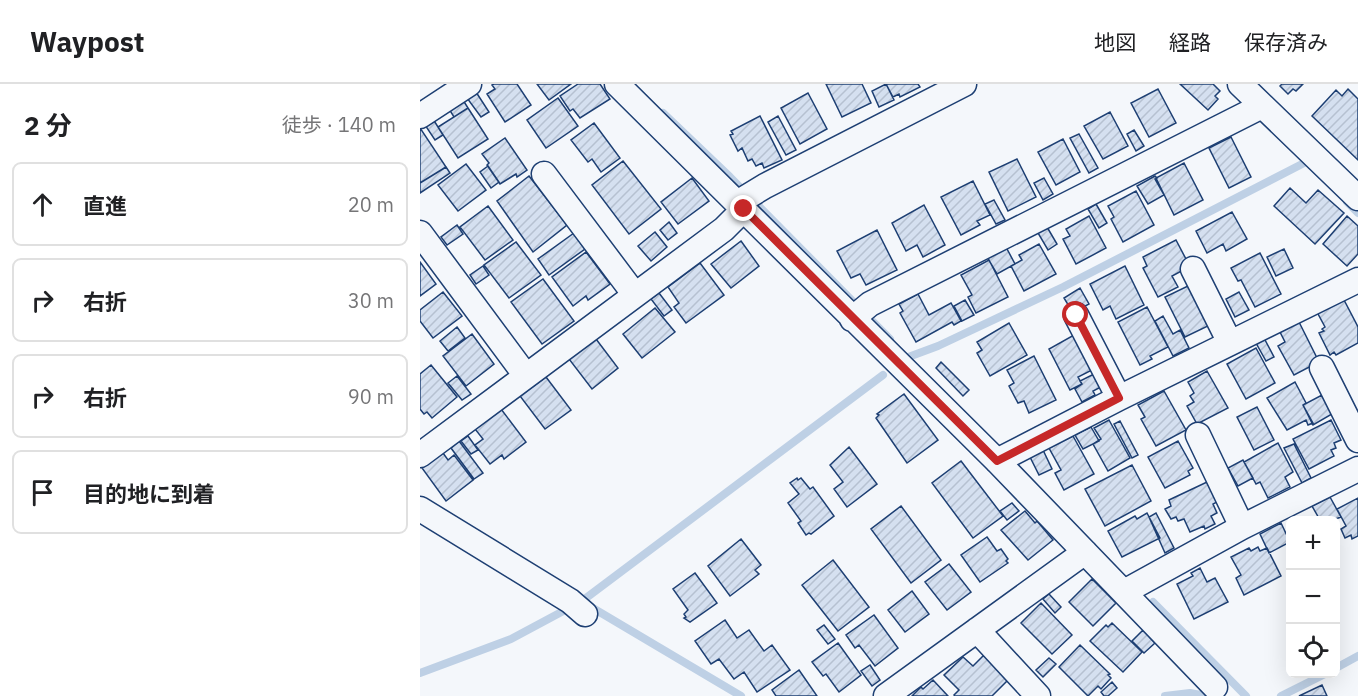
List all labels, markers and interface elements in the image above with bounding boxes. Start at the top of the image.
text: Waypost [30,23,144,60]
text: 地図 [1094,28,1136,56]
text: 経路 [1169,28,1211,56]
text: 保存済み [1244,28,1328,56]
text: 2 分 [24,108,72,142]
text: 徒歩 · 140 m [282,111,396,138]
icon: ahead [26,188,59,221]
text: 直進 [83,191,127,220]
text: 20 m [348,191,394,218]
route end [730,195,756,221]
icon: right [26,284,59,317]
text: 右折 [83,287,127,316]
text: 30 m [348,287,394,314]
route start [1062,301,1088,327]
icon: right [26,380,59,413]
text: 右折 [83,383,127,412]
text: 90 m [348,383,394,410]
icon: arrive [26,476,59,509]
text: 目的地に到着 [83,479,215,508]
map controls [1286,516,1340,678]
button: + [1286,516,1340,570]
button: − [1286,570,1340,624]
button: locate [1286,624,1340,678]

